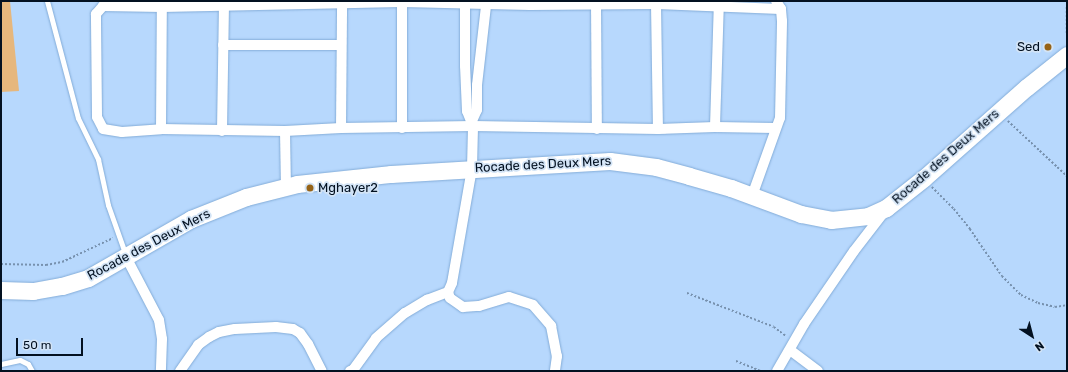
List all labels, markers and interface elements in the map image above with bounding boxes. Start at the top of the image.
place label: Sed [1017,39,1040,55]
marker: Sed [1043,42,1053,52]
street label: Rocade des Deux Mers [889,106,1003,208]
street label: Rocade des Deux Mers [474,154,612,176]
place label: Mghayer2 [318,180,378,196]
marker: Mghayer2 [305,183,315,193]
street label: Rocade des Deux Mers [85,206,213,284]
north arrow [1012,316,1052,356]
scale bar [18,330,85,356]
text: 50 m [23,338,51,352]
text: N [1032,339,1046,354]

